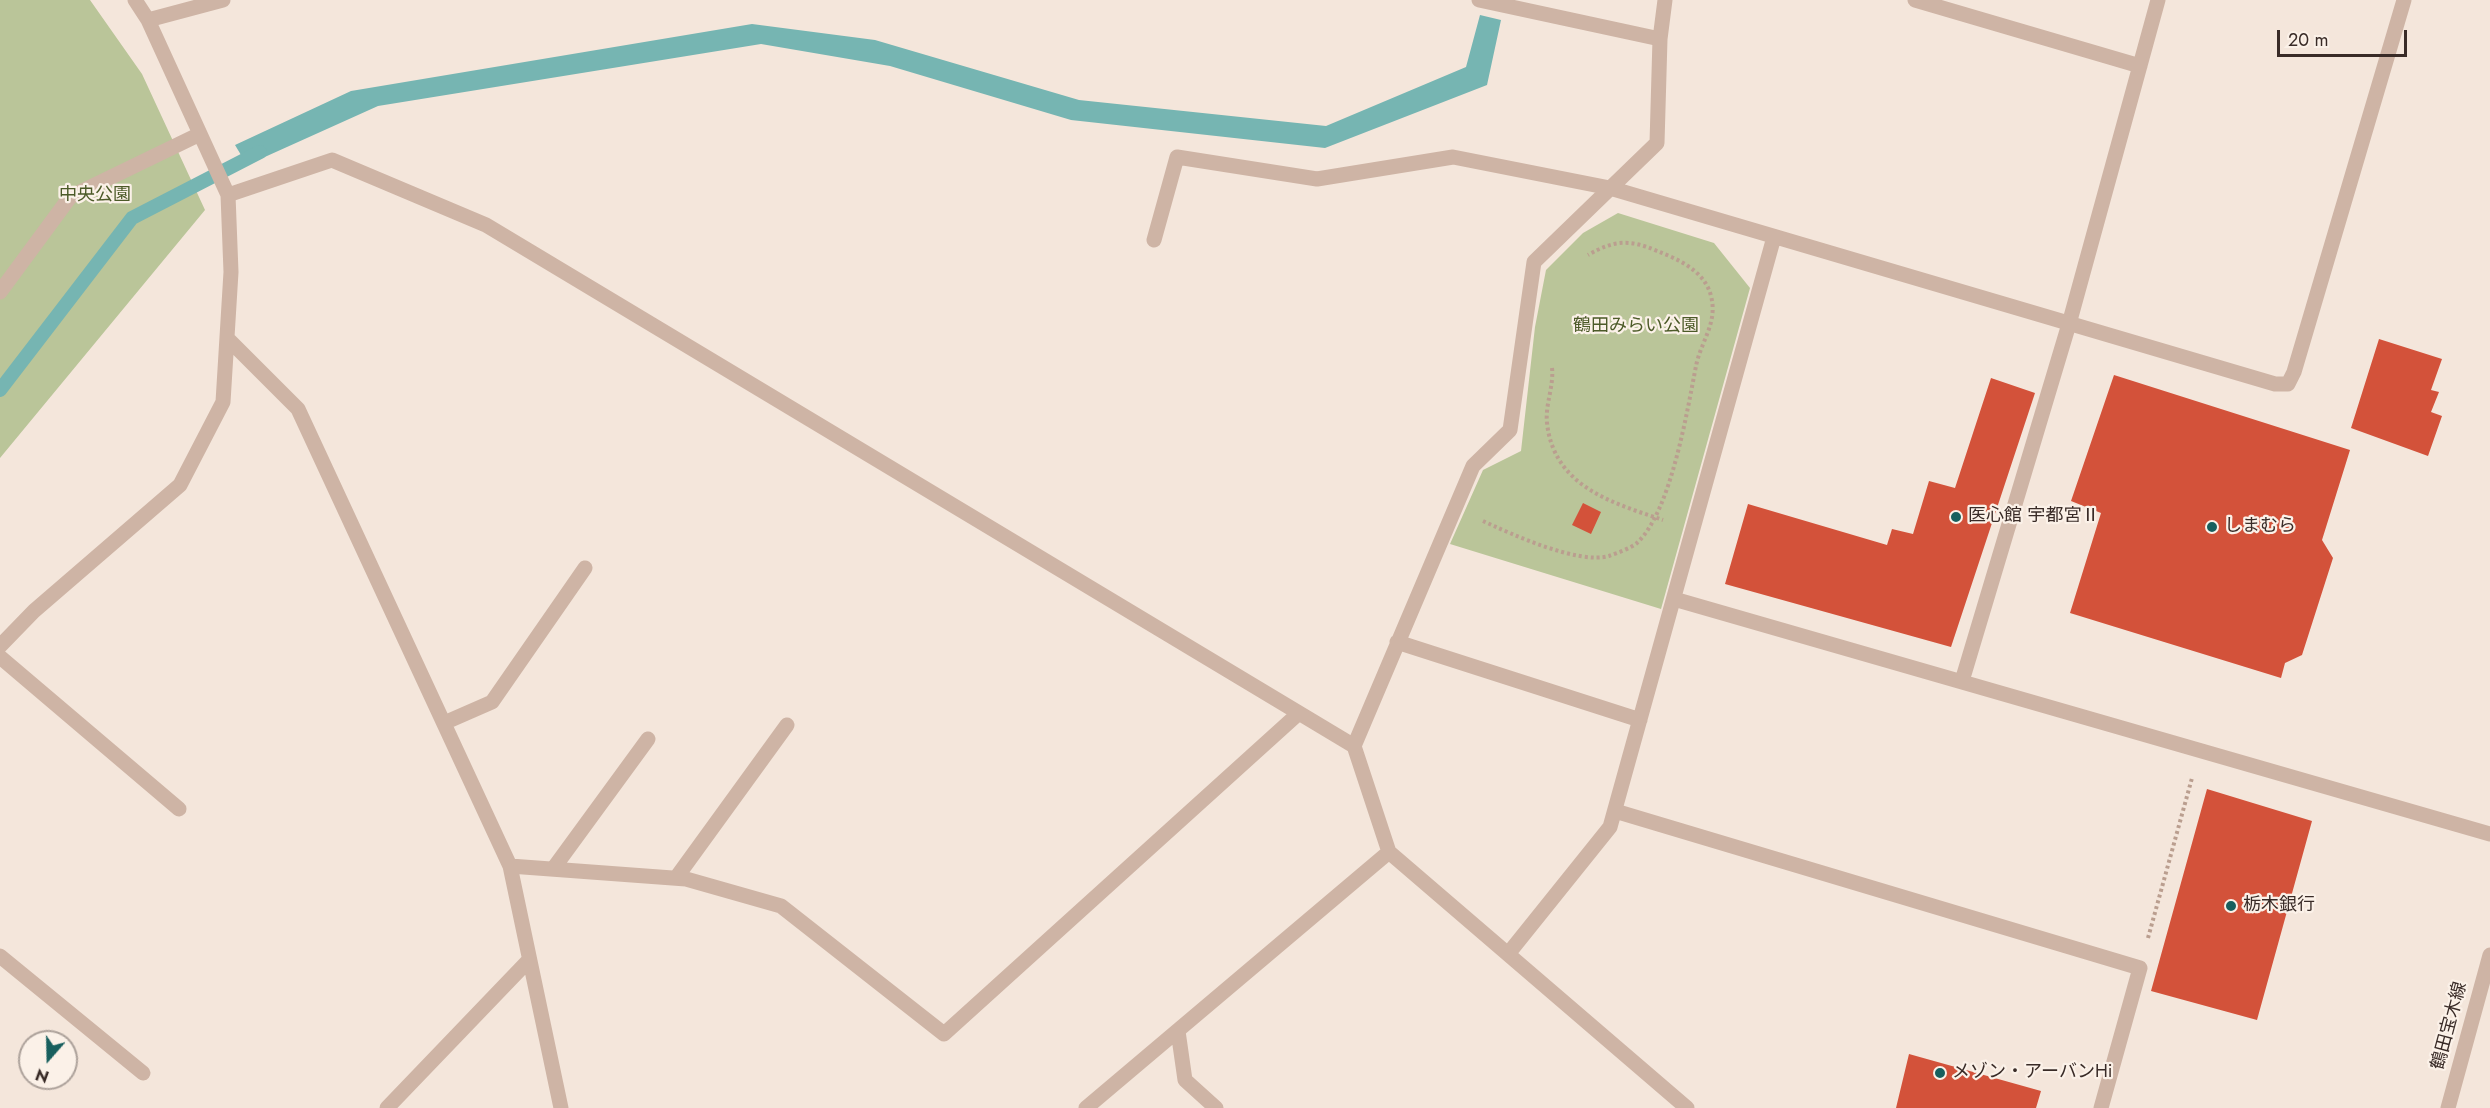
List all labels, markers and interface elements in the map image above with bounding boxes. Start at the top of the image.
scale bar [2280,18,2410,56]
text: 20 m [2288,27,2328,53]
park label: 中央公園 [59,185,131,207]
park label: 鶴田みらい公園 [1573,316,1699,338]
place label: 医心館 宇都宮Ⅱ [1968,506,2099,528]
marker: 医心館 宇都宮Ⅱ [1949,510,1963,524]
place label: しまむら [2224,516,2296,538]
marker: しまむら [2205,520,2219,534]
place label: 栃木銀行 [2243,895,2315,917]
marker: 栃木銀行 [2224,899,2238,913]
street label: 鶴田宝木線 [2428,980,2472,1072]
north arrow [18,1030,78,1090]
place label: メゾン・アーバンHi [1952,1062,2112,1084]
text: N [32,1063,52,1088]
marker: メゾン・アーバンHi [1933,1066,1947,1080]

